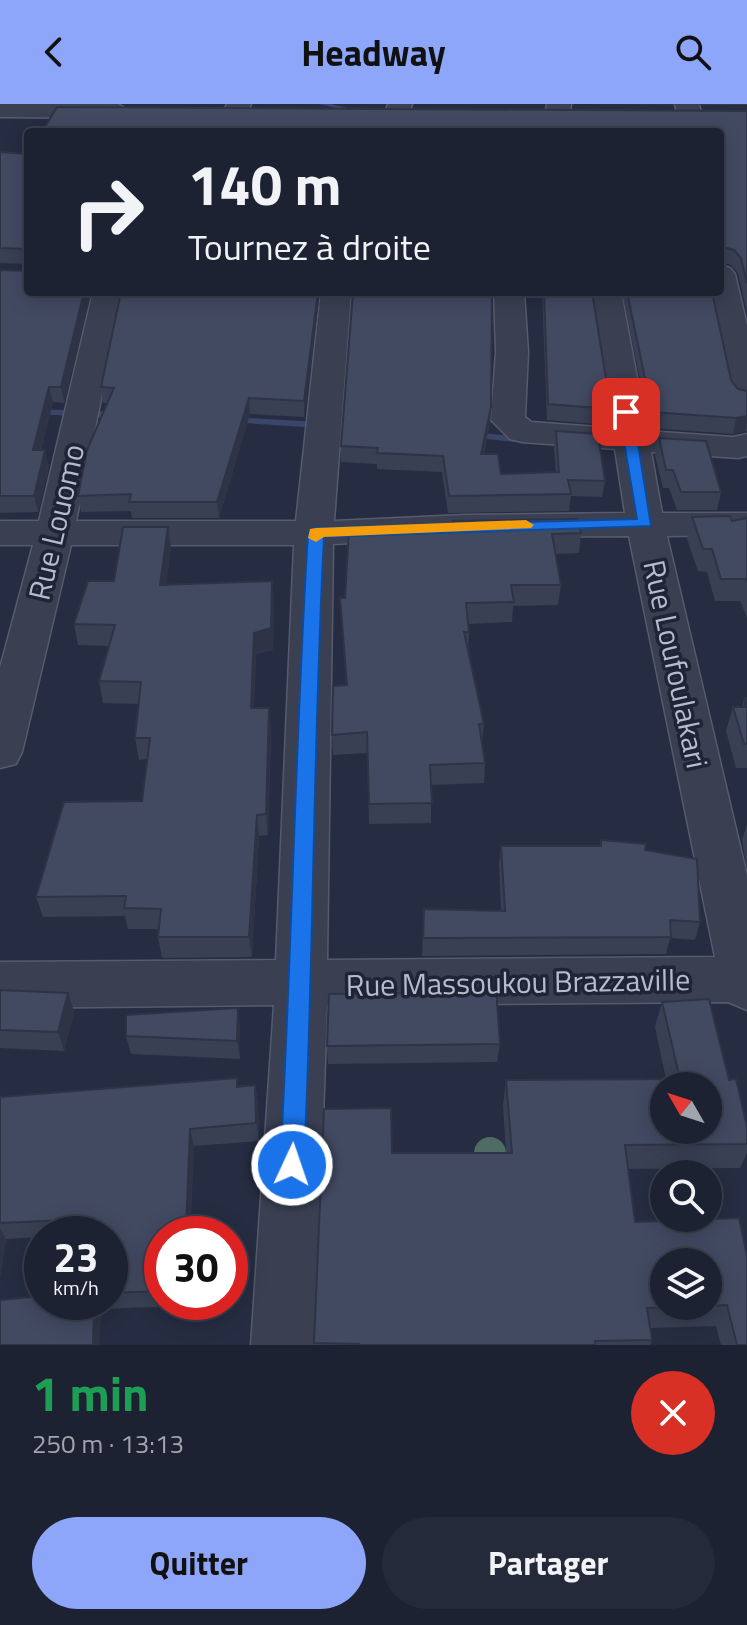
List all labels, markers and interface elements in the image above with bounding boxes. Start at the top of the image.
text: Headway [301,25,446,80]
icon: back [32,30,76,74]
icon: search [671,30,715,74]
text: 140 m [188,142,341,227]
icon: right [56,160,160,264]
text: Tournez à droite [188,219,431,274]
pin [592,378,660,446]
icon: arrive [604,390,648,434]
street label: Rue Louomo [16,439,96,605]
street label: Rue Loufoulakari [631,556,721,772]
street label: Rue Massoukou Brazzaville [345,956,691,1008]
north arrow [650,1072,722,1144]
map controls [650,1072,722,1320]
position arrow [250,1123,334,1207]
button: search [650,1160,722,1232]
speed limit sign: 30 [144,1216,248,1320]
text: 23 [54,1227,98,1288]
button: layers [650,1248,722,1320]
text: km/h [53,1272,99,1303]
text: 1 min [32,1357,149,1430]
button: close [631,1371,715,1455]
text: 250 m · 13:13 [32,1424,184,1463]
button: Quitter [32,1517,366,1609]
button: Partager [382,1517,715,1609]

